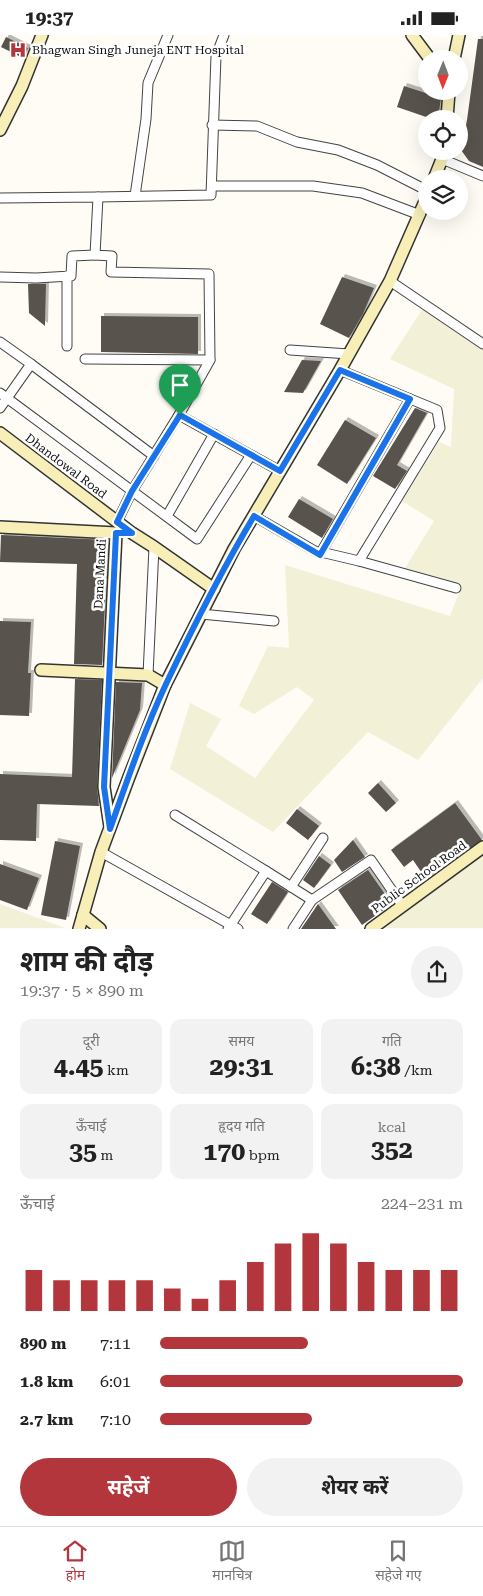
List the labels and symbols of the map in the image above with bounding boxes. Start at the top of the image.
hospital icon: Bhagwan Singh Juneja ENT Hospital [8,40,28,60]
place label: Bhagwan Singh Juneja ENT Hospital [32,43,244,57]
north arrow [418,50,468,100]
pin [159,364,201,415]
street label: Dhandowal Road [22,431,110,501]
street label: Dana Mandi [91,538,109,609]
street label: Public School Road [369,838,469,916]

